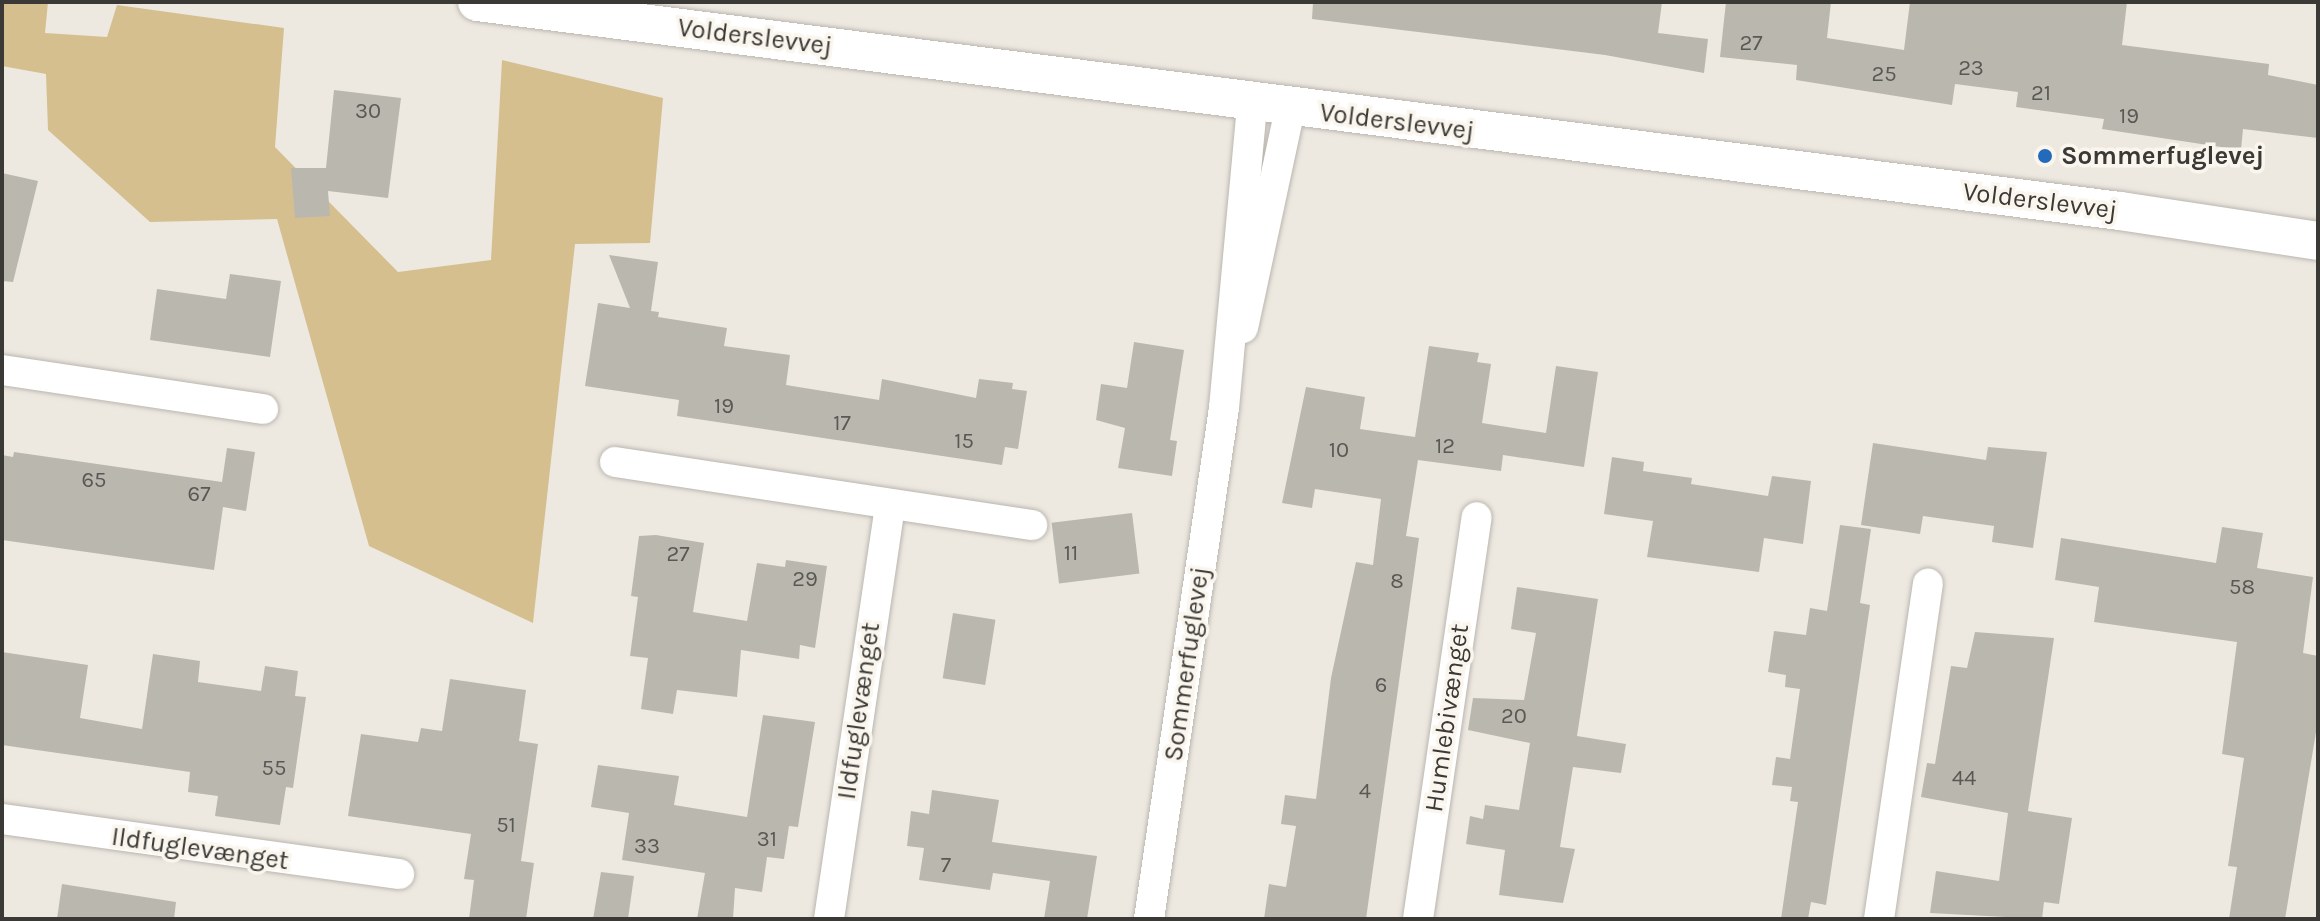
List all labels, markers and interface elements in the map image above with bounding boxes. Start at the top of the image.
street label: Volderslevvej [676,12,834,62]
house number: 27 [1739,31,1763,57]
house number: 23 [1958,56,1984,82]
house number: 25 [1871,62,1897,88]
house number: 21 [2031,81,2051,107]
street label: Volderslevvej [1318,97,1476,147]
house number: 30 [355,99,381,125]
house number: 19 [2119,104,2139,130]
place label: Sommerfuglevej [2061,140,2264,172]
marker: Sommerfuglevej [2036,147,2054,165]
street label: Volderslevvej [1961,176,2119,226]
house number: 19 [714,394,734,420]
house number: 17 [833,411,851,437]
house number: 15 [954,429,974,455]
house number: 12 [1435,434,1455,460]
house number: 10 [1329,438,1349,464]
house number: 65 [81,468,107,494]
house number: 67 [188,482,210,508]
house number: 11 [1064,541,1078,567]
house number: 27 [666,542,690,568]
street label: Sommerfuglevej [1158,565,1216,763]
house number: 29 [792,567,818,593]
house number: 8 [1390,569,1404,595]
house number: 58 [2229,575,2255,601]
street label: Ildfuglevænget [831,620,887,802]
street label: Humlebivænget [1418,622,1476,814]
house number: 6 [1375,673,1387,699]
house number: 20 [1501,704,1527,730]
house number: 55 [262,756,286,782]
house number: 44 [1952,766,1976,792]
house number: 4 [1359,779,1371,805]
house number: 51 [496,813,516,839]
street label: Ildfuglevænget [109,821,291,877]
house number: 31 [757,827,777,853]
house number: 33 [634,834,660,860]
house number: 7 [941,853,951,879]

